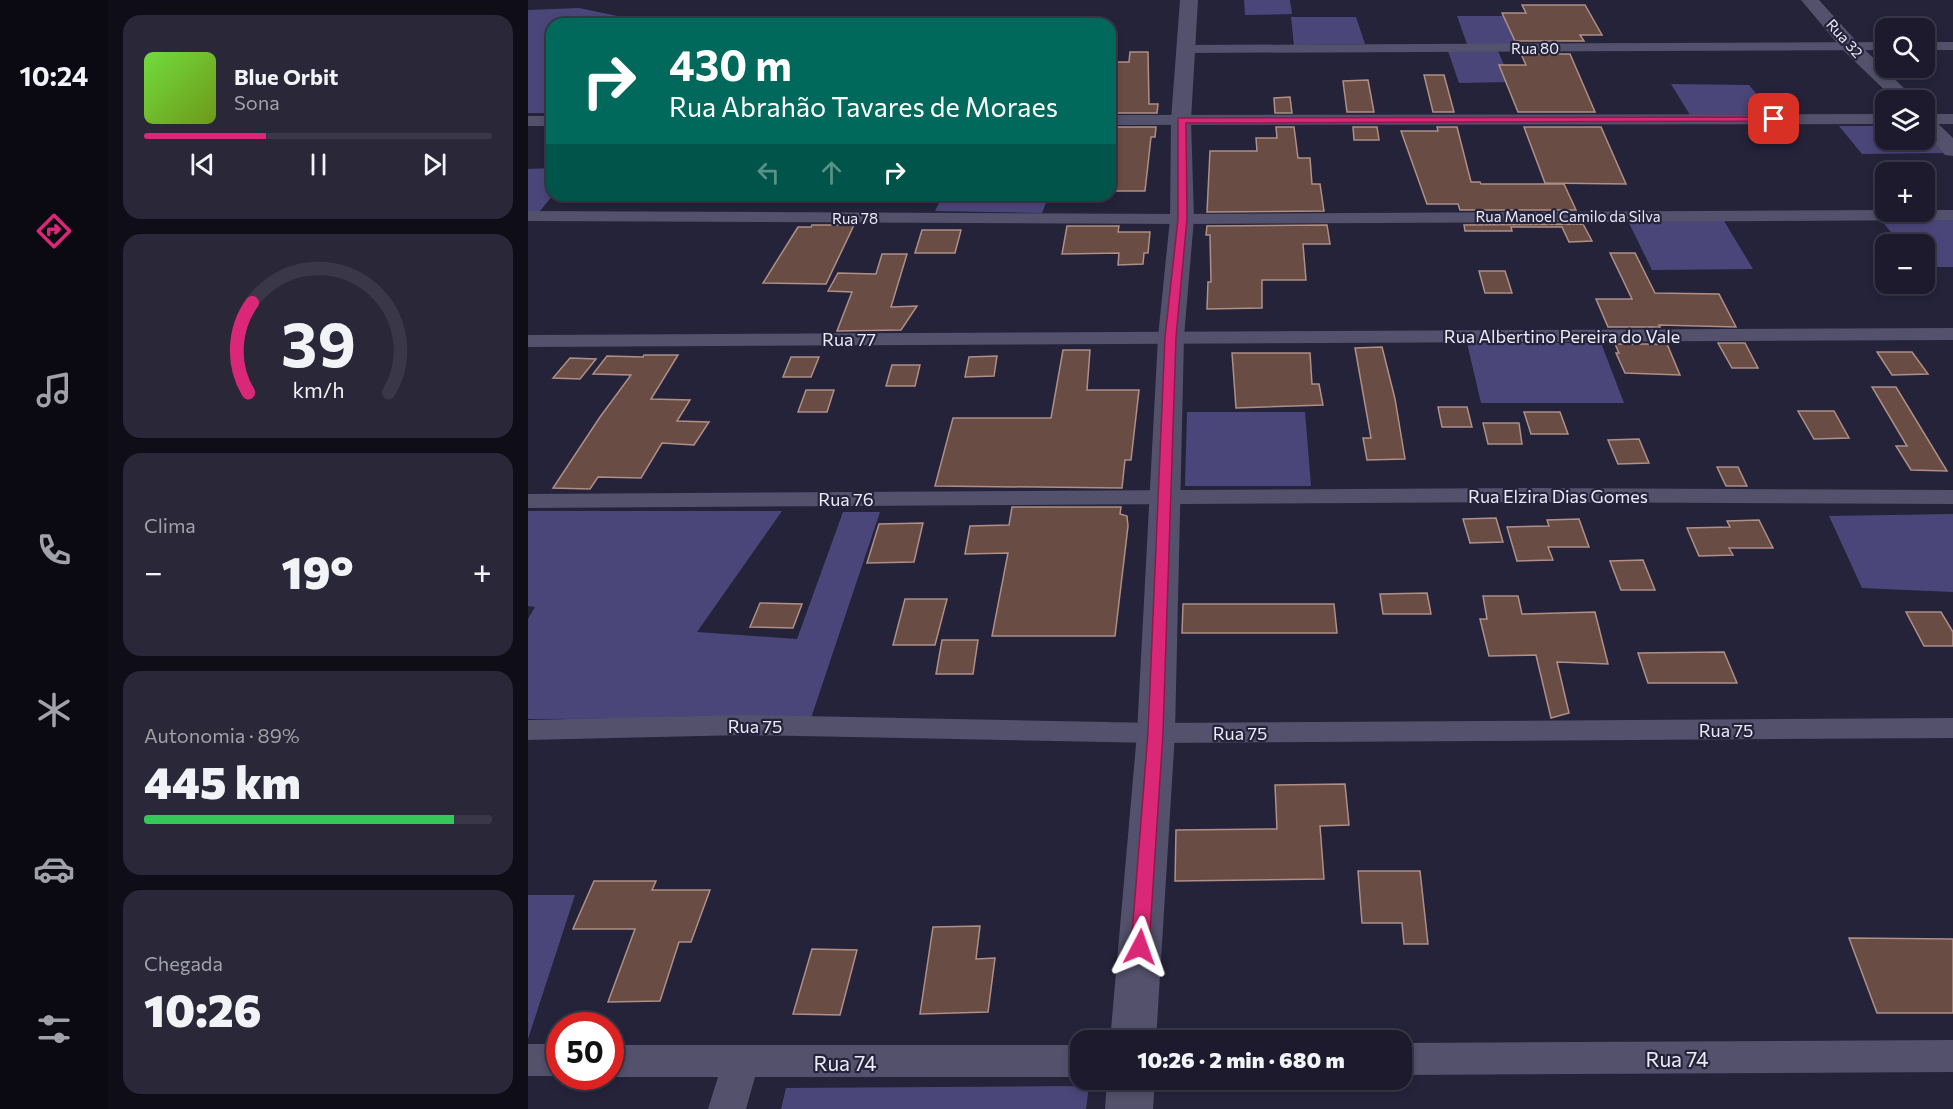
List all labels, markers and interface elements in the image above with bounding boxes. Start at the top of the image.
street label: Rua 32 [1823,15,1867,61]
map controls [1875,18,1935,294]
button: search [1875,18,1935,78]
text: 430 m [669,38,792,90]
street label: Rua 80 [1511,39,1559,57]
icon: right [570,42,648,120]
text: 10:24 [20,59,88,92]
text: Blue Orbit [234,63,338,90]
text: Sona [234,90,280,114]
text: Rua Abrahão Tavares de Moraes [669,90,1058,123]
button: layers [1875,90,1935,150]
pin [1748,93,1799,144]
icon: arrive [1757,102,1790,135]
icon: previous [186,148,219,181]
icon: pause [302,148,335,181]
icon: next [418,148,451,181]
icon: left [752,156,785,189]
icon: ahead [815,156,848,189]
icon: right [878,156,911,189]
button: + [1875,162,1935,222]
street label: Rua Manoel Camilo da Silva [1475,207,1661,225]
street label: Rua 78 [832,209,878,227]
icon: directions [33,210,75,252]
button: − [1875,234,1935,294]
text: 39 [281,304,355,380]
street label: Rua Albertino Pereira do Vale [1444,325,1680,347]
street label: Rua 77 [822,328,876,350]
icon: music [33,369,75,411]
text: km/h [292,376,344,402]
street label: Rua Elzira Dias Gomes [1468,485,1648,507]
street label: Rua 76 [818,488,874,510]
text: Clima [144,513,196,537]
icon: phone [33,529,75,571]
text: 19° [282,543,354,598]
text: − [144,550,163,591]
text: + [473,550,492,591]
icon: climate [33,689,75,731]
street label: Rua 75 [728,715,782,737]
street label: Rua 75 [1699,719,1753,741]
street label: Rua 75 [1213,722,1267,744]
text: Autonomia · 89% [144,723,300,747]
text: 445 km [144,753,301,808]
icon: car [33,848,75,890]
position arrow [1108,915,1172,979]
text: Chegada [144,951,223,975]
text: 10:26 [144,981,261,1036]
icon: filters [33,1008,75,1050]
speed limit sign: 50 [546,1012,624,1090]
text: 10:26 · 2 min · 680 m [1137,1046,1345,1073]
street label: Rua 74 [1645,1046,1709,1071]
street label: Rua 74 [813,1050,877,1075]

